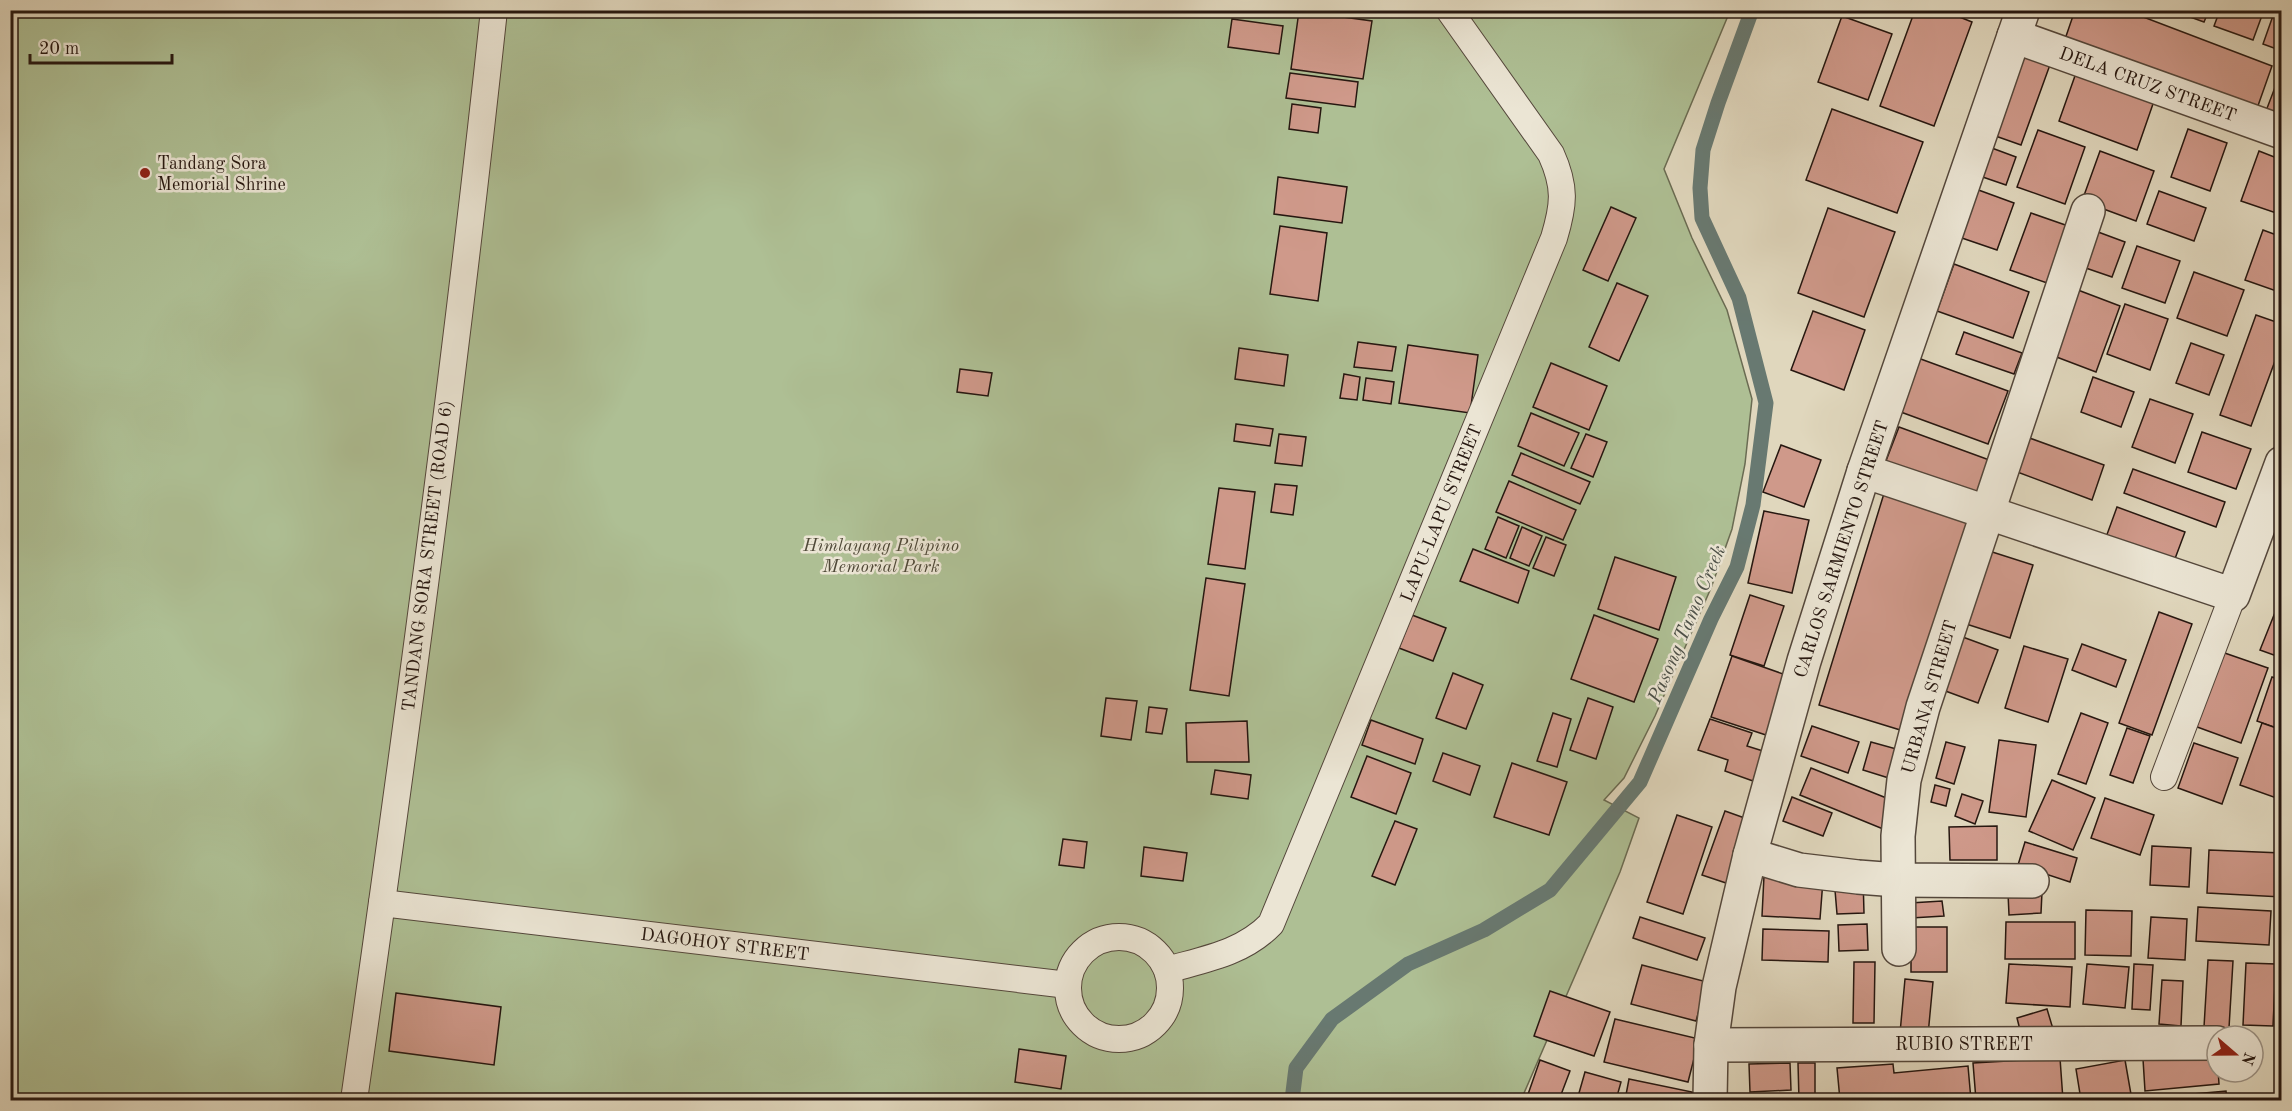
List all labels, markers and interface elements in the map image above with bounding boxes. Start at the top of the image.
scale bar [30,27,172,65]
text: 20 m [39,40,79,58]
street label: DELA CRUZ STREET [2057,44,2239,125]
place label: Tandang Sora Memorial Shrine [157,155,286,194]
marker: Tandang Sora Memorial Shrine [138,166,152,180]
street label: TANDANG SORA STREET (ROAD 6) [399,399,456,713]
street label: CARLOS SARMIENTO STREET [1792,418,1892,680]
street label: LAPU-LAPU STREET [1398,422,1486,605]
park label: Himlayang Pilipino Memorial Park [802,537,959,576]
water label: Pasong Tamo Creek [1645,543,1730,708]
street label: URBANA STREET [1899,618,1961,776]
street label: DAGOHOY STREET [640,926,810,964]
north arrow [2205,1024,2265,1084]
street label: RUBIO STREET [1895,1036,2033,1054]
text: N [2237,1050,2257,1068]

